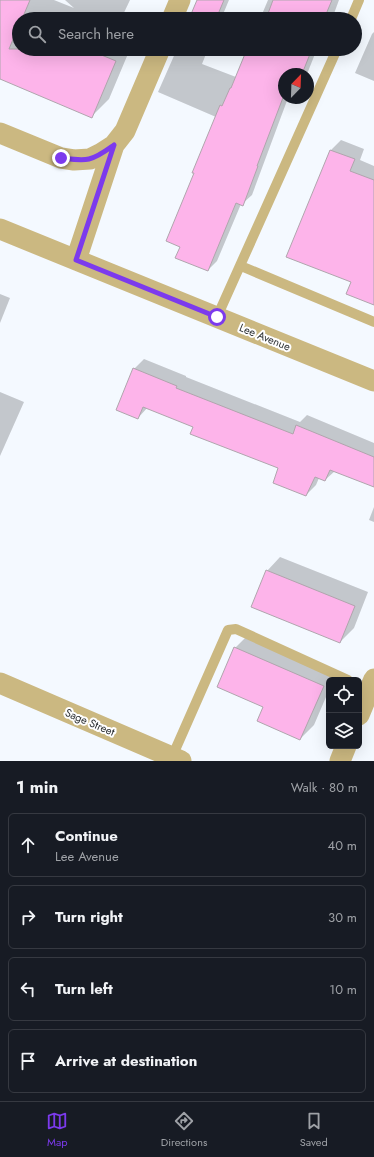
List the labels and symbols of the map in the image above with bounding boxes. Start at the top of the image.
north arrow [278,68,314,104]
route end [52,149,70,167]
route start [208,308,226,326]
street label: Lee Avenue [237,319,293,355]
street label: Sage Street [63,704,118,740]

